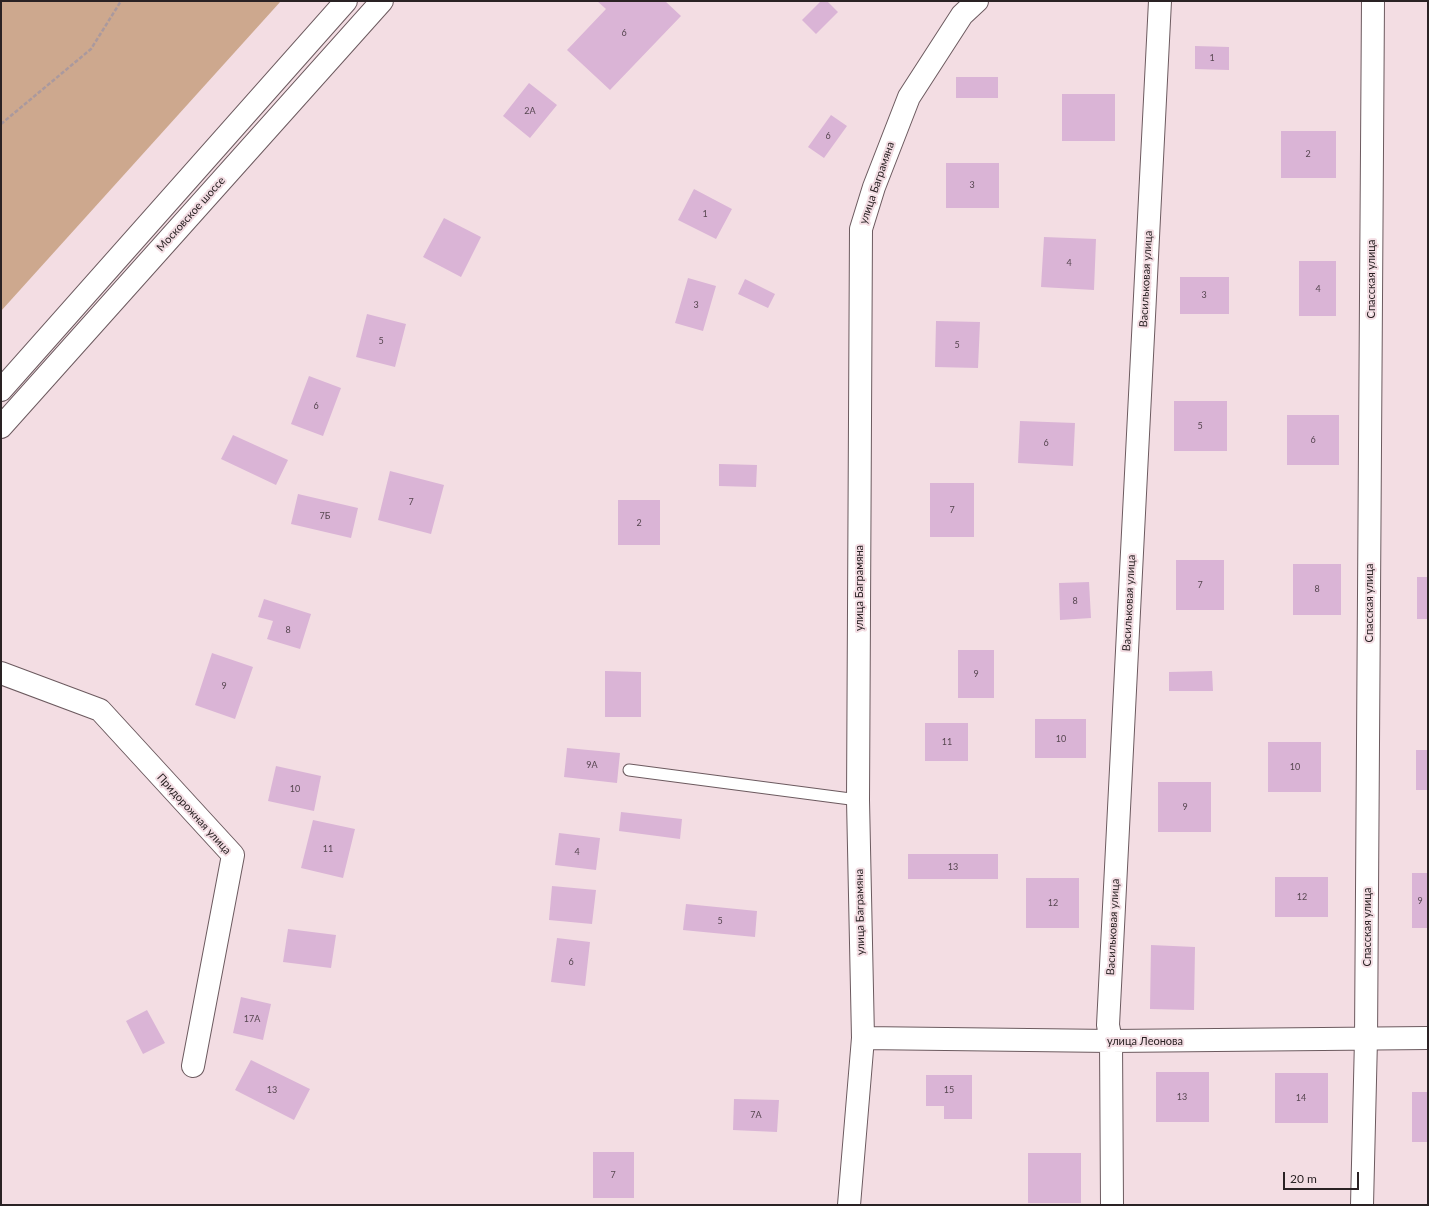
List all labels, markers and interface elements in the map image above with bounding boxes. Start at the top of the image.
house number: 6 [621,28,627,38]
house number: 1 [1209,53,1215,63]
house number: 2А [524,106,536,116]
house number: 6 [825,131,831,141]
street label: улица Баграмяна [857,140,897,226]
house number: 2 [1305,149,1311,159]
street label: Московское шоссе [154,174,228,254]
house number: 3 [969,180,975,190]
house number: 1 [702,209,708,219]
street label: Васильковая улица [1137,230,1155,328]
street label: Спасская улица [1364,240,1378,318]
house number: 4 [1066,258,1072,268]
house number: 4 [1315,284,1321,294]
house number: 3 [1201,290,1207,300]
house number: 3 [693,300,699,310]
house number: 5 [378,336,384,346]
house number: 5 [954,340,960,350]
house number: 6 [313,401,319,411]
house number: 5 [1197,421,1203,431]
house number: 6 [1310,435,1316,445]
house number: 6 [1043,438,1049,448]
house number: 7 [408,497,414,507]
house number: 7 [949,505,955,515]
house number: 7Б [320,511,330,521]
house number: 2 [636,518,642,528]
street label: улица Баграмяна [852,545,866,631]
street label: Васильковая улица [1120,554,1138,652]
street label: Спасская улица [1362,564,1376,642]
house number: 7 [1197,580,1203,590]
house number: 8 [1314,584,1320,594]
house number: 8 [1072,596,1078,606]
house number: 8 [285,625,291,635]
house number: 9 [973,669,979,679]
house number: 9 [221,681,227,691]
house number: 10 [1056,734,1066,744]
house number: 11 [942,737,952,747]
house number: 9А [586,760,598,770]
house number: 10 [1290,762,1300,772]
street label: Придорожная улица [154,771,234,857]
house number: 10 [290,784,300,794]
house number: 9 [1182,802,1188,812]
house number: 11 [323,844,333,854]
house number: 4 [574,847,580,857]
house number: 13 [948,862,958,872]
street label: улица Баграмяна [853,869,867,955]
street label: Васильковая улица [1104,878,1122,976]
street label: Спасская улица [1360,888,1374,966]
house number: 12 [1297,892,1307,902]
house number: 9 [1417,896,1423,906]
house number: 12 [1048,898,1058,908]
house number: 5 [717,916,723,926]
house number: 6 [568,957,574,967]
house number: 17А [244,1014,260,1024]
street label: улица Леонова [1107,1034,1183,1048]
house number: 13 [267,1085,277,1095]
house number: 15 [944,1085,954,1095]
house number: 13 [1177,1092,1187,1102]
house number: 14 [1296,1093,1306,1103]
house number: 7А [750,1110,762,1120]
scale bar [1285,1164,1361,1190]
house number: 7 [610,1170,616,1180]
text: 20 m [1290,1171,1317,1186]

